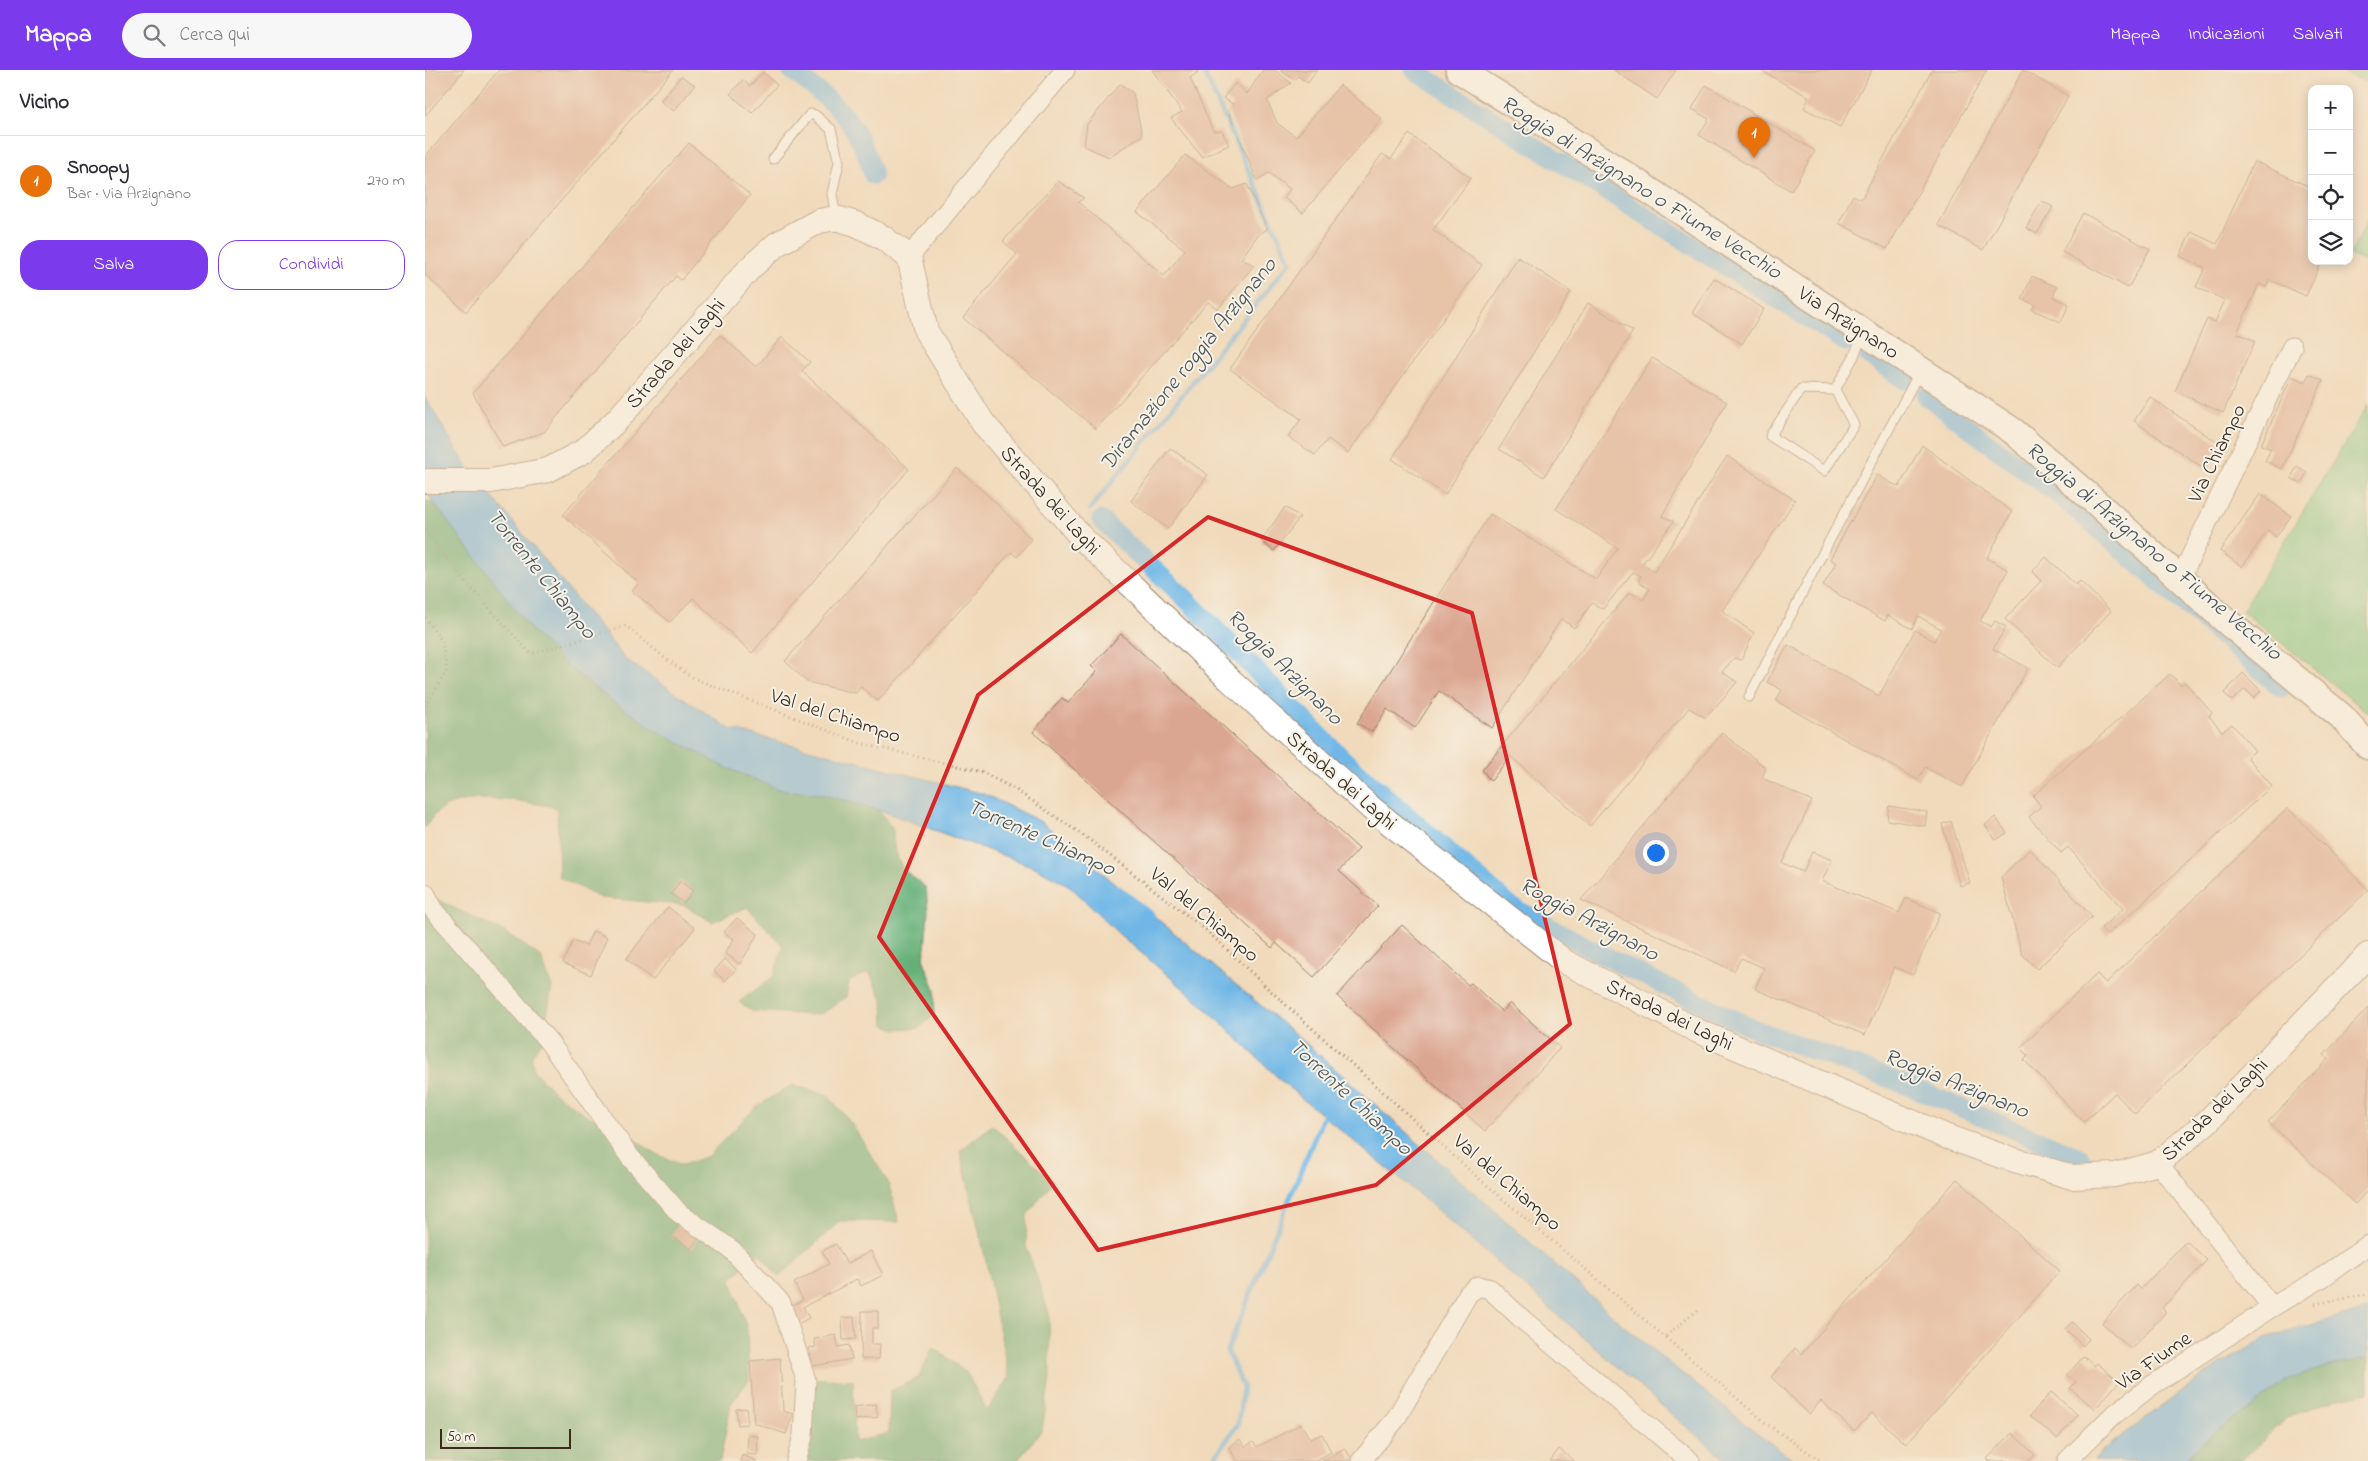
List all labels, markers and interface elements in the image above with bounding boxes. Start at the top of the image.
search box [122,13,472,58]
text: Mappa [25,18,92,53]
icon: search [140,21,168,49]
text: Cerca qui [180,22,250,49]
text: Mappa [2110,22,2160,48]
text: Indicazioni [2188,22,2265,48]
text: Salvati [2293,22,2343,48]
map controls [2308,85,2353,265]
button: + [2308,85,2353,130]
text: Vicino [20,88,69,118]
water label: Roggia di Arzignano o Fiume Vecchio [1494,89,1789,289]
pin: 1 [1738,117,1770,158]
button: − [2308,130,2353,175]
text: Snoopy [67,155,129,182]
text: 1 [33,169,39,193]
text: 270 m [367,169,405,193]
button: locate [2308,175,2353,220]
text: Bar · Via Arzignano [67,182,191,206]
button: layers [2308,220,2353,265]
button: Salva [20,240,208,290]
button: Condividi [218,240,405,290]
water label: Diramazione roggia Arzignano [1093,250,1287,478]
street label: Via Arzignano [1789,279,1905,369]
street label: Strada dei Laghi [620,292,735,418]
street label: Via Chiampo [2181,399,2255,509]
water label: Roggia di Arzignano o Fiume Vecchio [2018,435,2289,670]
street label: Strada dei Laghi [991,440,1107,564]
water label: Torrente Chiampo [478,503,604,648]
water label: Roggia Arzignano [1218,603,1350,735]
street label: Val del Chiampo [765,681,904,752]
street label: Strada dei Laghi [1277,725,1403,840]
water label: Torrente Chiampo [962,792,1121,886]
your location [1643,840,1669,866]
street label: Val del Chiampo [1142,860,1265,971]
water label: Roggia Arzignano [1513,871,1665,971]
street label: Strada dei Laghi [1599,972,1738,1061]
water label: Torrente Chiampo [1281,1032,1420,1165]
water label: Roggia Arzignano [1879,1041,2034,1129]
street label: Strada dei Laghi [2155,1052,2277,1171]
street label: Val del Chiampo [1445,1127,1568,1239]
street label: Via Fiume [2109,1324,2199,1399]
scale bar [440,1426,571,1449]
text: 50 m [447,1427,475,1448]

